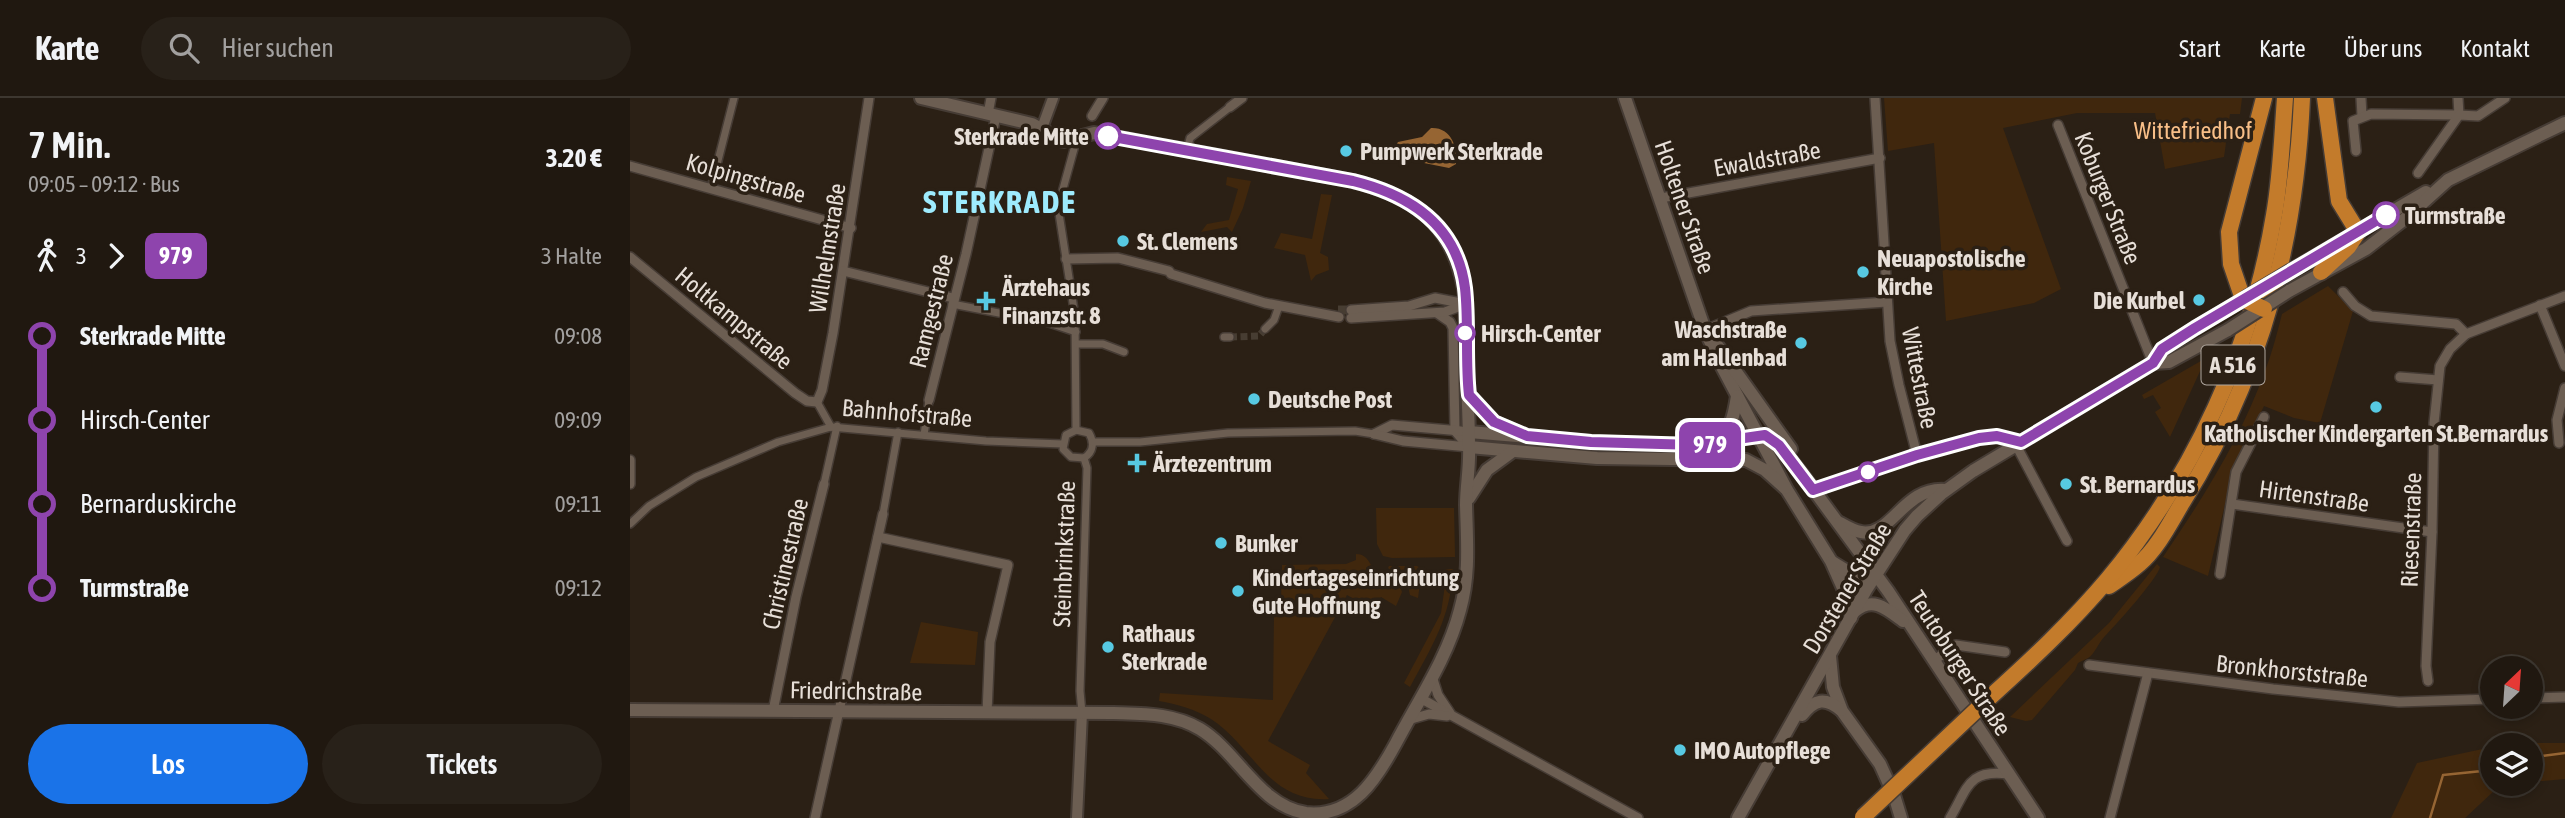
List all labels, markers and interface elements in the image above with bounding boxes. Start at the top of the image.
search box [141,17,631,80]
text: Karte [35,29,99,67]
icon: search [165,29,203,67]
text: Hier suchen [221,33,334,63]
text: Start [2179,35,2221,62]
text: Karte [2259,35,2306,62]
text: Über uns [2344,35,2422,62]
text: Kontakt [2460,35,2530,62]
park label: Wittefriedhof [2134,117,2253,144]
text: 7 Min. [28,123,110,166]
place label: Sterkrade Mitte [954,123,1089,150]
marker: Sterkrade Mitte [1095,123,1121,149]
street label: Koburger Straße [2069,128,2147,268]
street label: Ewaldstraße [1711,136,1823,182]
street label: Holtener Straße [1650,137,1720,277]
place label: Pumpwerk Sterkrade [1360,138,1543,165]
text: 3.20 € [545,143,602,173]
marker: Pumpwerk Sterkrade [1338,143,1354,159]
street label: Kolpingstraße [683,148,809,208]
text: 09:05 – 09:12 · Bus [28,171,180,197]
street label: Wilhelmstraße [803,181,851,315]
district label: STERKRADE [923,183,1077,220]
marker: Turmstraße [2373,202,2399,228]
place label: Turmstraße [2405,202,2506,229]
place label: St. Clemens [1137,228,1238,255]
marker: St. Clemens [1115,233,1131,249]
icon: walk [28,237,66,275]
icon: forward [97,237,135,275]
text: 979 [159,242,193,269]
text: 3 [76,243,87,269]
text: 3 Halte [541,243,602,269]
place label: Neuapostolische Kirche [1877,245,2026,300]
street label: Ramgestraße [904,251,958,371]
street label: Holtkampstraße [670,261,798,375]
marker: Neuapostolische Kirche [1855,264,1871,280]
place label: Ärztehaus Finanzstr. 8 [1001,274,1101,329]
place label: Die Kurbel [2093,287,2186,314]
marker: Ärztehaus Finanzstr. 8 [976,291,996,311]
marker: Die Kurbel [2191,292,2207,308]
place label: Waschstraße am Hallenbad [1661,316,1787,371]
place label: Hirsch-Center [1481,320,1601,347]
text: Sterkrade Mitte [80,321,226,351]
text: 09:08 [554,323,602,349]
marker: Hirsch-Center [1455,323,1475,343]
street label: Wittestraße [1897,325,1943,431]
marker: Waschstraße am Hallenbad [1793,335,1809,351]
road number: A 516 [2202,346,2264,384]
place label: Deutsche Post [1268,386,1392,413]
marker: Deutsche Post [1246,391,1262,407]
street label: Bahnhofstraße [841,394,973,432]
marker: Katholischer Kindergarten St.Bernardus [2368,399,2384,415]
text: Hirsch-Center [80,405,209,435]
text: 09:09 [554,407,602,433]
place label: Katholischer Kindergarten St.Bernardus [2204,420,2549,447]
line badge: 979 [1670,422,1750,468]
text: 979 [1693,431,1727,458]
place label: Ärztezentrum [1152,450,1272,477]
marker: Ärztezentrum [1127,453,1147,473]
unlabelled marker [1858,462,1878,482]
place label: St. Bernardus [2080,471,2196,498]
street label: Riesenstraße [2396,472,2426,588]
street label: Hirtenstraße [2257,475,2371,517]
marker: St. Bernardus [2058,476,2074,492]
street label: Steinbrinkstraße [1048,480,1080,628]
text: Bernarduskirche [80,489,237,519]
text: 09:11 [555,491,602,517]
street label: Christinestraße [757,496,813,632]
street label: Dorstener Straße [1797,518,1897,658]
place label: Bunker [1235,530,1299,557]
marker: Bunker [1213,535,1229,551]
place label: Kindertageseinrichtung Gute Hoffnung [1252,564,1460,619]
text: Turmstraße [80,573,189,603]
text: 09:12 [555,575,602,601]
marker: Kindertageseinrichtung Gute Hoffnung [1230,583,1246,599]
street label: Teutoburger Straße [1903,586,2017,740]
place label: Rathaus Sterkrade [1122,620,1207,675]
marker: Rathaus Sterkrade [1100,639,1116,655]
street label: Bronkhorststraße [2215,650,2369,692]
north arrow [2480,656,2543,719]
map controls [2480,656,2543,796]
street label: Friedrichstraße [790,676,922,706]
button: Los [28,724,308,804]
button: Tickets [322,724,602,804]
button: layers [2480,733,2543,796]
place label: IMO Autopflege [1694,737,1831,764]
marker: IMO Autopflege [1672,742,1688,758]

